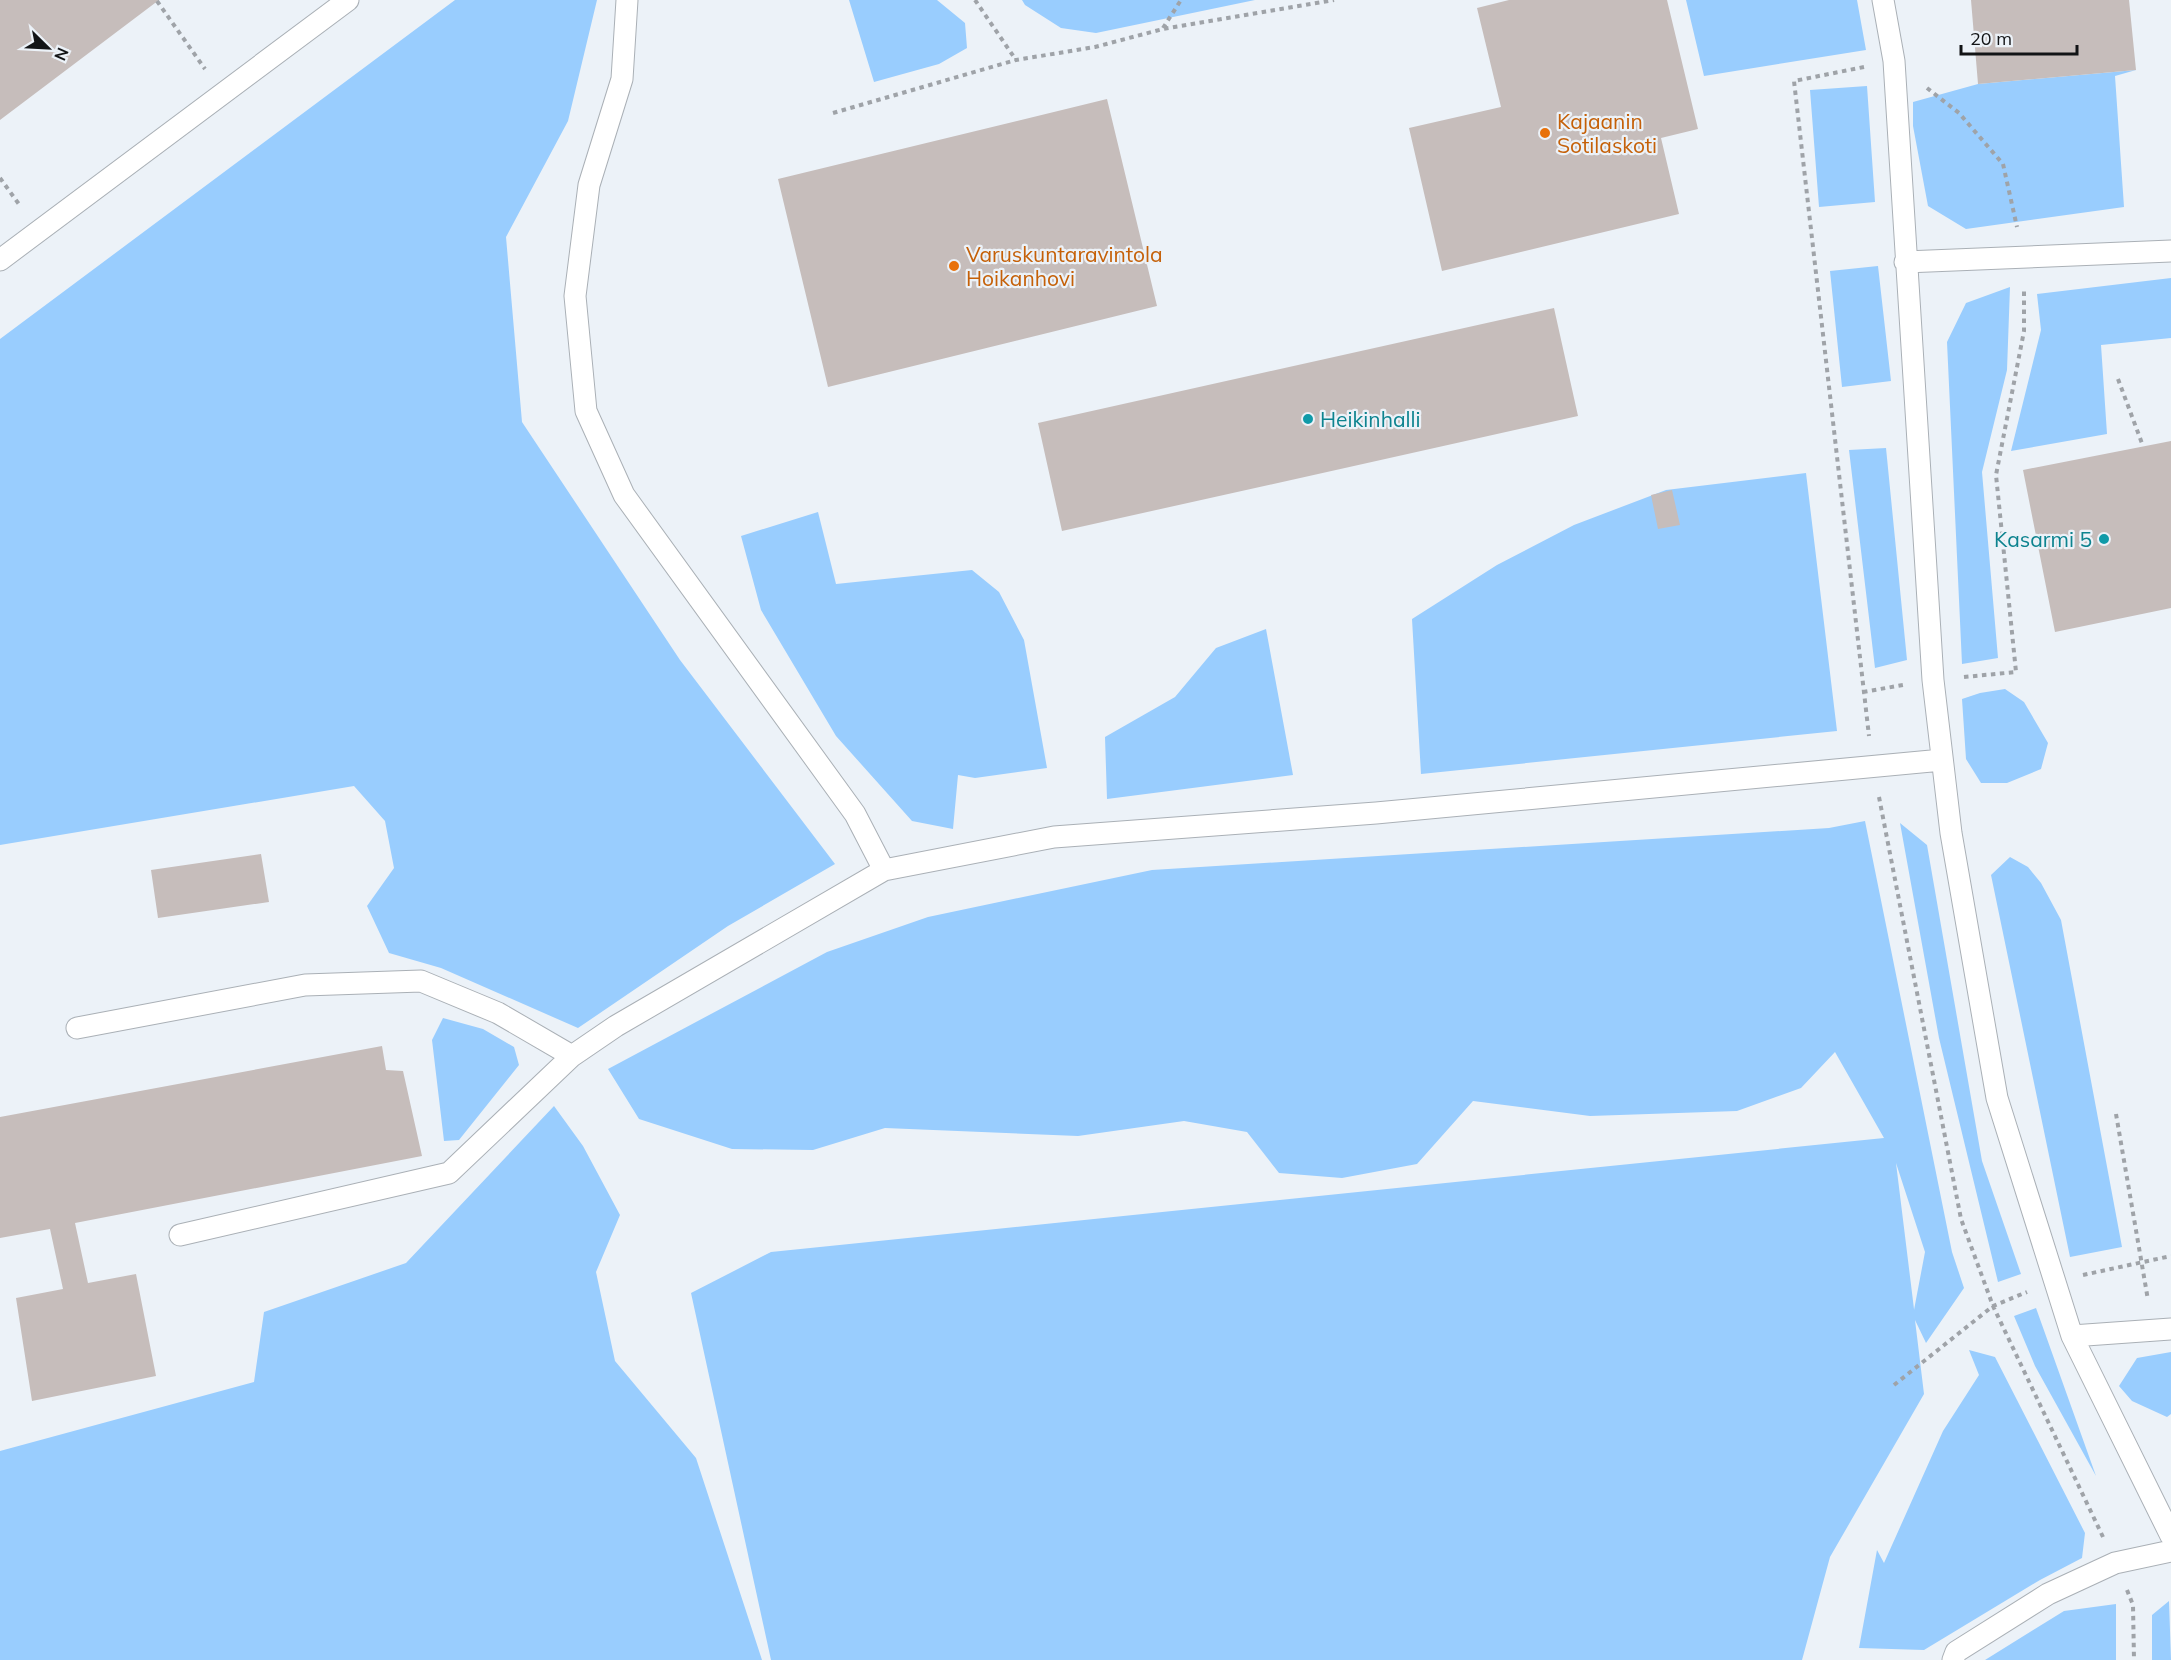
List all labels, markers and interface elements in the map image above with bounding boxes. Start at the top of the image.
north arrow [18,18,78,78]
scale bar [1961,18,2076,56]
text: 20 m [1970,27,2012,50]
text: N [50,45,73,64]
place label: Kajaanin Sotilaskoti [1557,108,1657,158]
marker: Kajaanin Sotilaskoti [1538,126,1552,140]
place label: Varuskuntaravintola Hoikanhovi [966,241,1163,291]
marker: Varuskuntaravintola Hoikanhovi [947,259,961,273]
place label: Heikinhalli [1320,406,1421,432]
marker: Heikinhalli [1301,412,1315,426]
place label: Kasarmi 5 [1994,526,2092,552]
marker: Kasarmi 5 [2097,532,2111,546]

